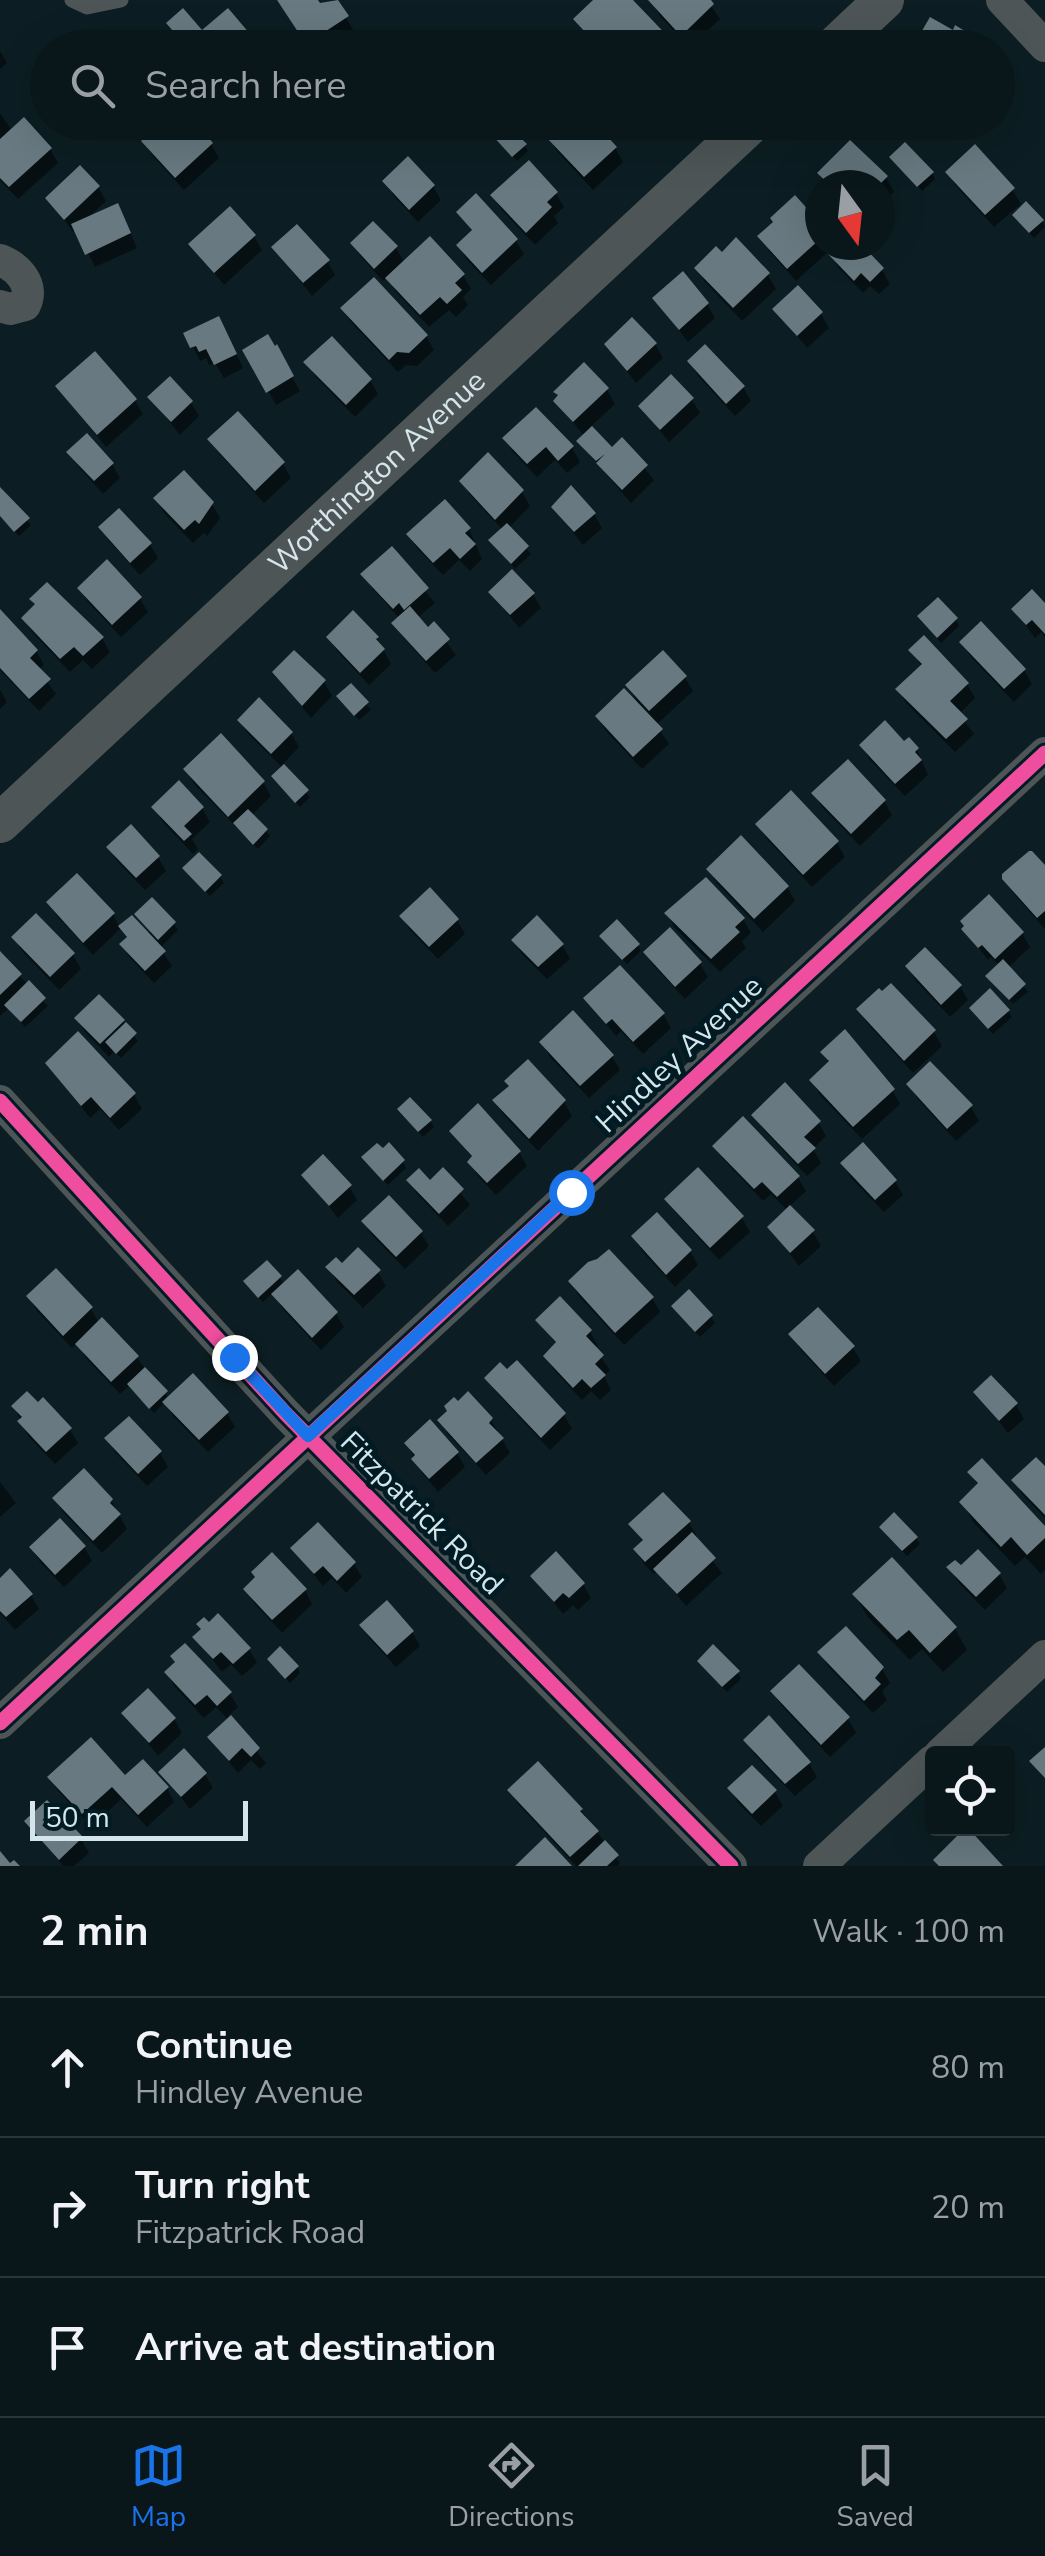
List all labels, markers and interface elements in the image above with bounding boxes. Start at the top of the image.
search box [30,30,1015,140]
icon: search [65,58,120,113]
text: Search here [145,60,346,111]
north arrow [805,170,895,260]
street label: Worthington Avenue [260,361,495,584]
street label: Hindley Avenue [587,966,772,1142]
route start [549,1170,595,1216]
route end [212,1335,258,1381]
street label: Fitzpatrick Road [331,1423,512,1604]
map controls [925,1746,1015,1836]
button: locate [925,1746,1015,1836]
scale bar [30,1796,248,1840]
text: 50 m [45,1799,110,1837]
text: 2 min [40,1903,149,1960]
text: Walk · 100 m [812,1910,1005,1953]
text: Continue [135,2020,293,2071]
icon: ahead [40,2040,95,2095]
text: 80 m [931,2046,1005,2089]
text: Hindley Avenue [135,2071,363,2114]
text: Turn right [135,2160,310,2211]
icon: right [40,2180,95,2235]
text: 20 m [931,2186,1005,2229]
text: Fitzpatrick Road [135,2211,365,2254]
icon: arrive [40,2320,95,2375]
text: Arrive at destination [135,2322,496,2373]
tab: Map [131,2438,186,2536]
tab: Directions [448,2438,574,2536]
tab: Saved [837,2438,914,2536]

